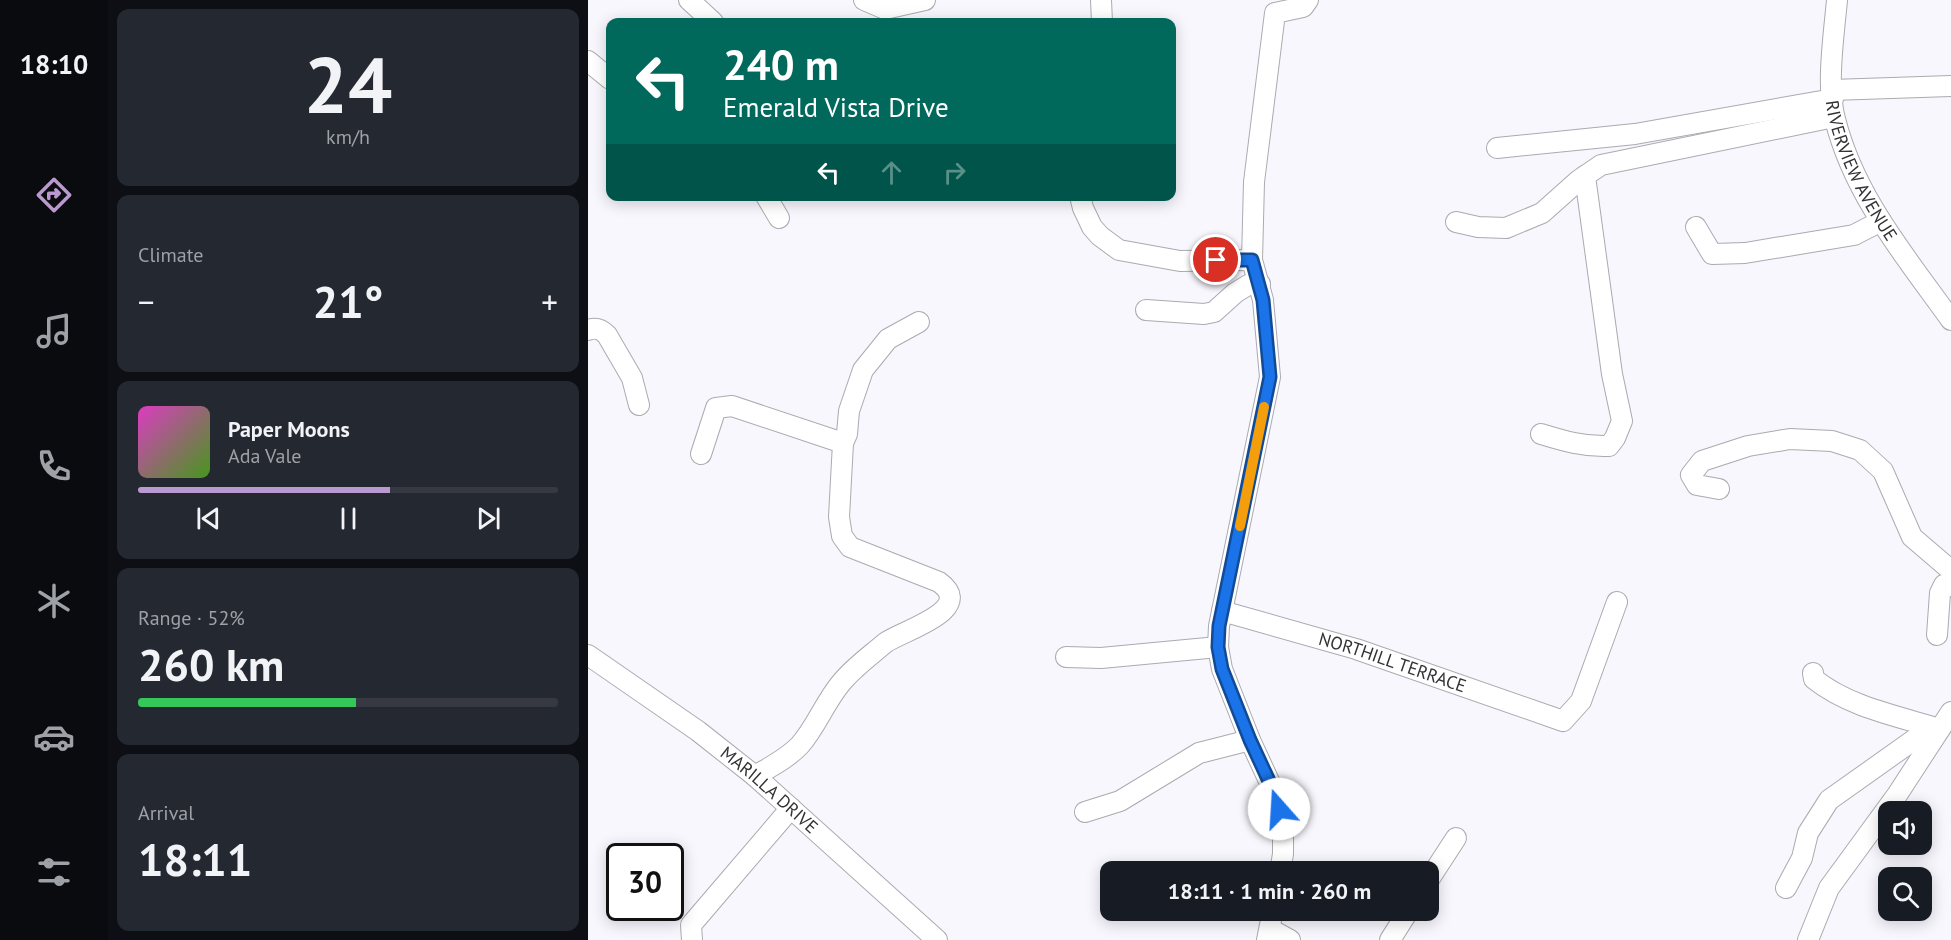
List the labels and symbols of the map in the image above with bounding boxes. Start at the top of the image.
street label: RIVERVIEW AVENUE [1821,99,1903,245]
pin [1190,234,1241,285]
street label: NORTHILL TERRACE [1316,627,1469,697]
street label: MARILLA DRIVE [716,741,823,838]
position arrow [1247,777,1311,841]
speed limit sign: 30 [606,843,684,921]

